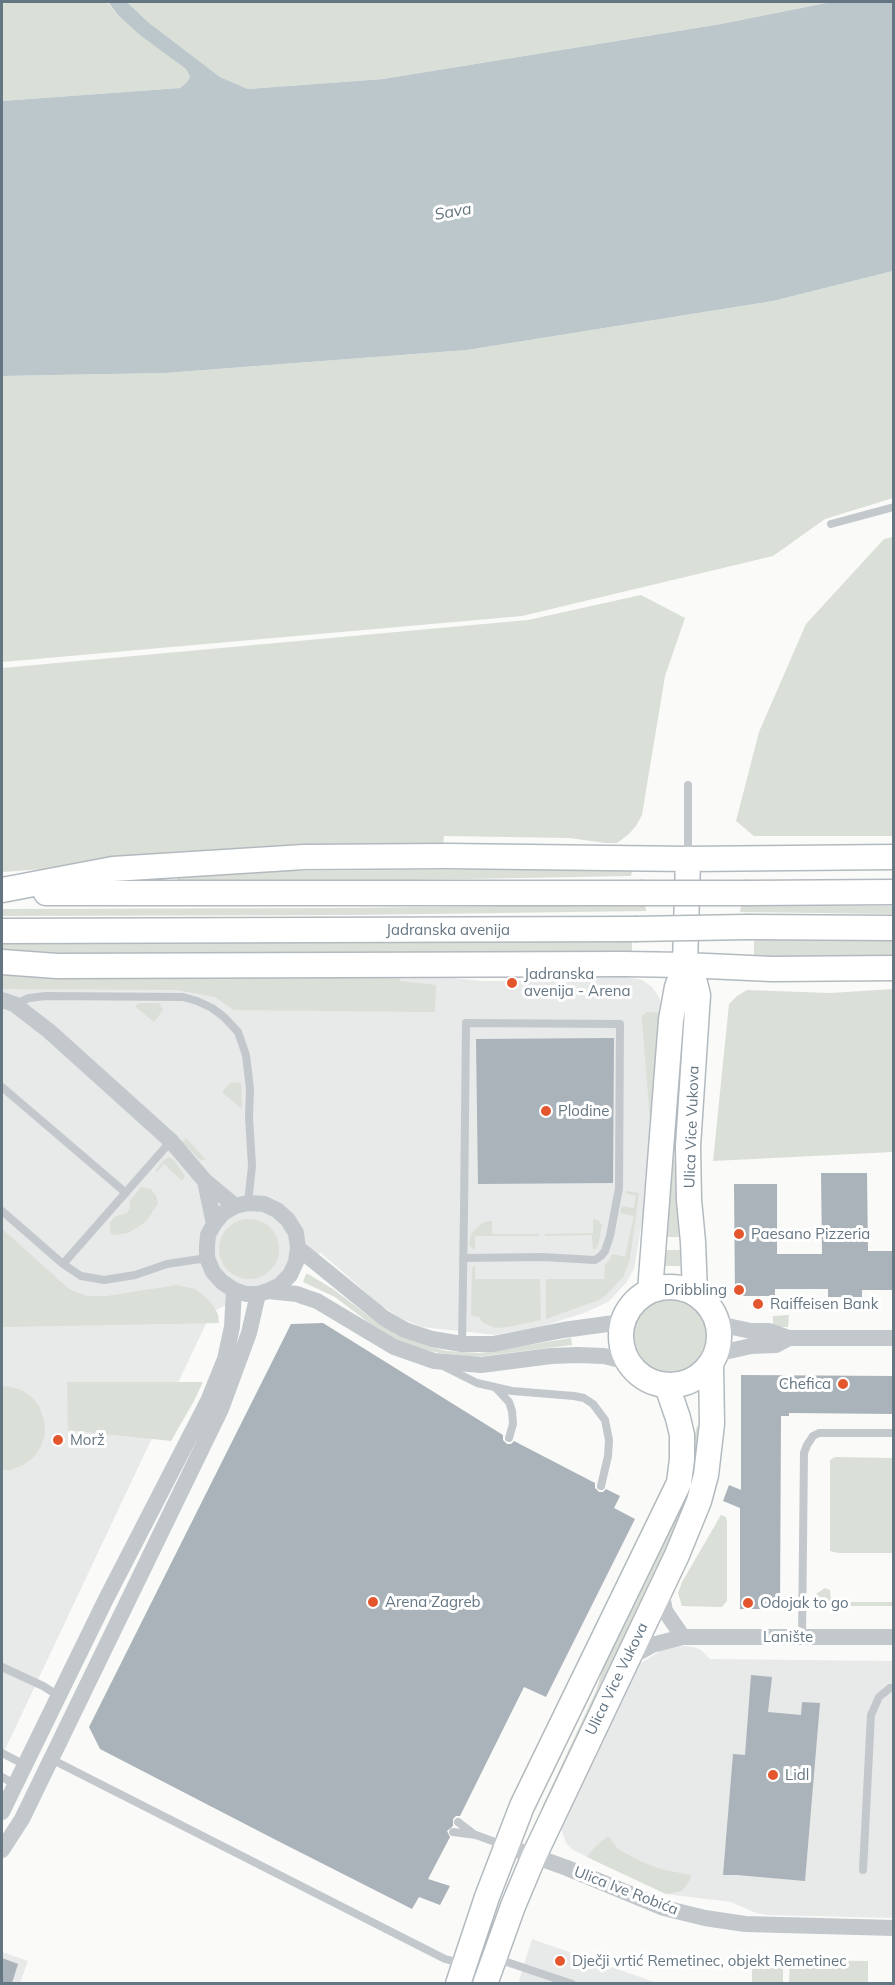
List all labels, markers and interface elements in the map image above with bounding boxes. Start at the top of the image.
water label: Sava [433,199,473,225]
street label: Jadranska avenija [386,921,510,939]
place label: Jadranska avenija - Arena [524,965,630,1000]
marker: Jadranska avenija - Arena [505,976,519,990]
street label: Ulica Vice Vukova [681,1065,703,1189]
place label: Plodine [558,1102,609,1120]
marker: Plodine [539,1104,553,1118]
place label: Paesano Pizzeria [751,1225,870,1243]
marker: Paesano Pizzeria [732,1227,746,1241]
place label: Dribbling [664,1281,727,1299]
marker: Dribbling [732,1283,746,1297]
place label: Raiffeisen Bank [770,1295,878,1313]
marker: Raiffeisen Bank [751,1297,765,1311]
place label: Chefica [779,1375,831,1393]
marker: Chefica [836,1377,850,1391]
place label: Morž [70,1431,105,1449]
marker: Morž [51,1433,65,1447]
place label: Arena Zagreb [385,1593,481,1611]
place label: Odojak to go [760,1594,849,1612]
marker: Arena Zagreb [366,1595,380,1609]
marker: Odojak to go [741,1596,755,1610]
street label: Ulica Vice Vukova [582,1620,652,1738]
street label: Lanište [763,1628,813,1646]
place label: Lidl [785,1766,809,1784]
marker: Lidl [766,1768,780,1782]
street label: Ulica Ive Robića [571,1863,681,1919]
place label: Dječji vrtić Remetinec, objekt Remetinec [572,1952,847,1970]
marker: Dječji vrtić Remetinec, objekt Remetinec [553,1954,567,1968]

